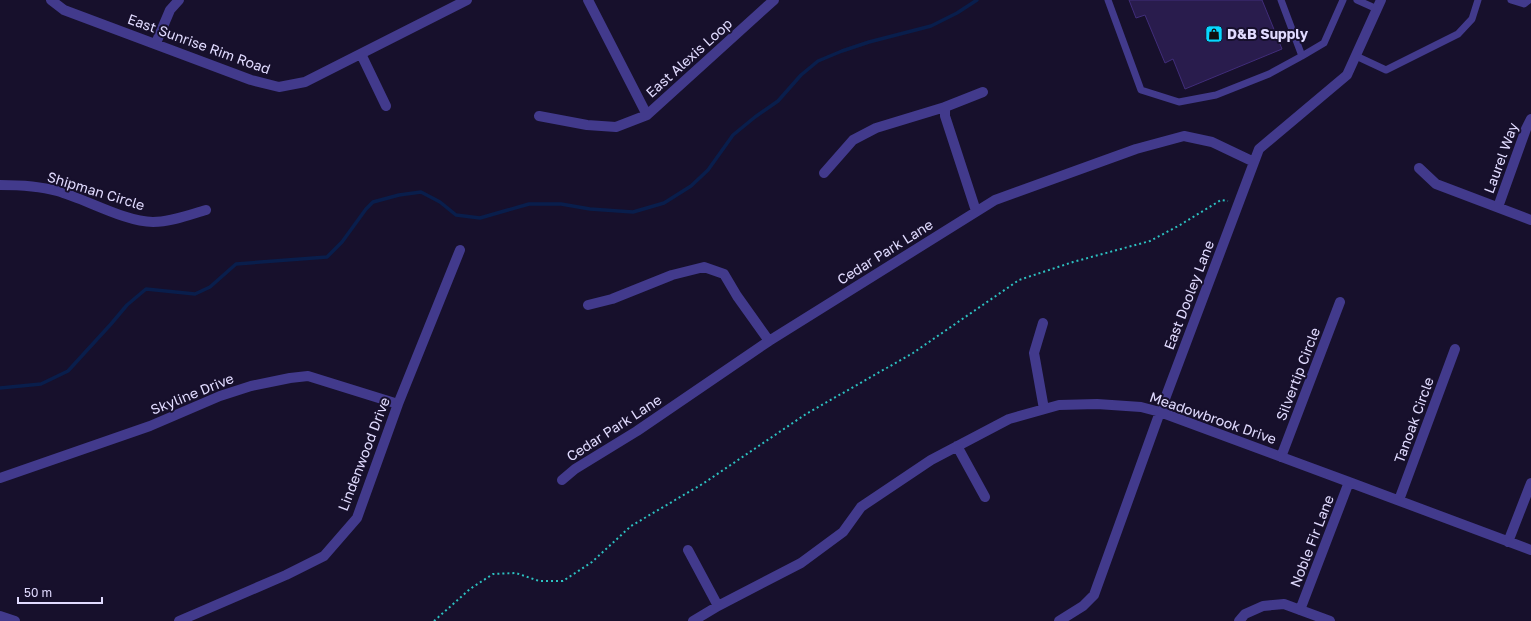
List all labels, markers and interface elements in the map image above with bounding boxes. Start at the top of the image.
street label: East Sunrise Rim Road [126,10,273,77]
street label: East Alexis Loop [642,15,735,101]
shop icon: D&B Supply [1204,24,1224,44]
place label: D&B Supply [1227,25,1309,42]
street label: Laurel Way [1480,120,1521,196]
street label: Shipman Circle [45,168,147,213]
street label: Cedar Park Lane [834,215,936,288]
street label: East Dooley Lane [1160,238,1217,352]
street label: Silvertip Circle [1272,325,1323,423]
street label: Skyline Drive [148,369,236,418]
street label: Tanoak Circle [1390,374,1437,465]
street label: Meadowbrook Drive [1147,388,1279,447]
street label: Cedar Park Lane [563,391,664,465]
street label: Lindenwood Drive [334,395,393,513]
street label: Noble Fir Lane [1286,492,1337,589]
scale bar [18,579,102,605]
text: 50 m [24,585,52,600]

